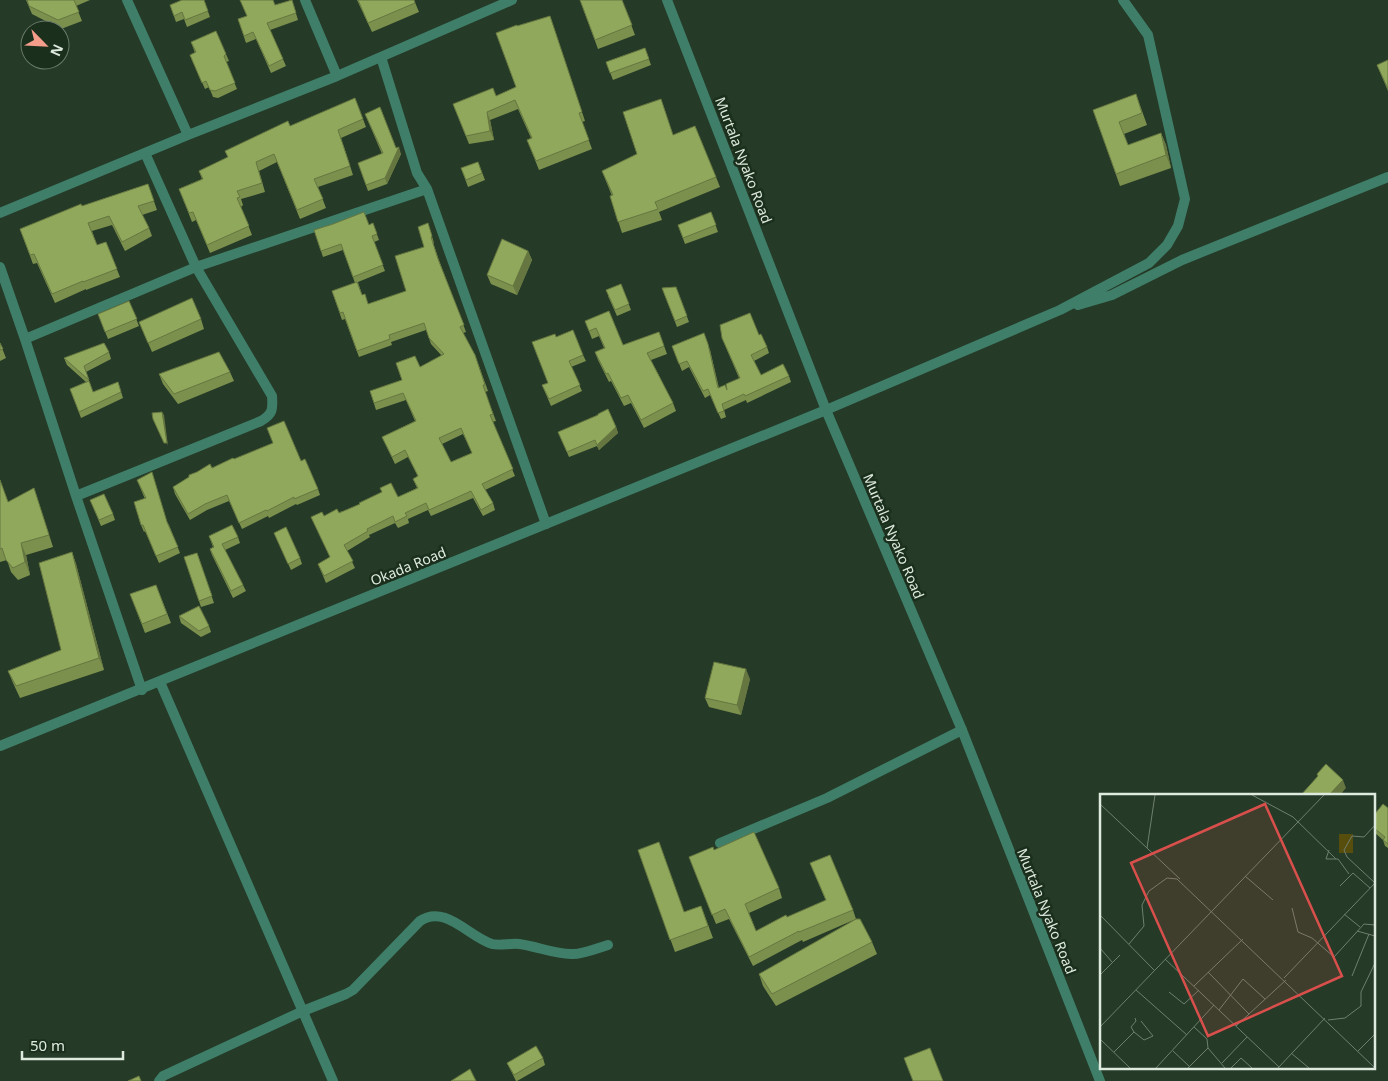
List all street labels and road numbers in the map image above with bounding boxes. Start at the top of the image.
street label: Murtala Nyako Road [711,94,777,226]
street label: Murtala Nyako Road [859,471,929,601]
street label: Okada Road [367,542,449,590]
street label: Murtala Nyako Road [1013,845,1081,977]

